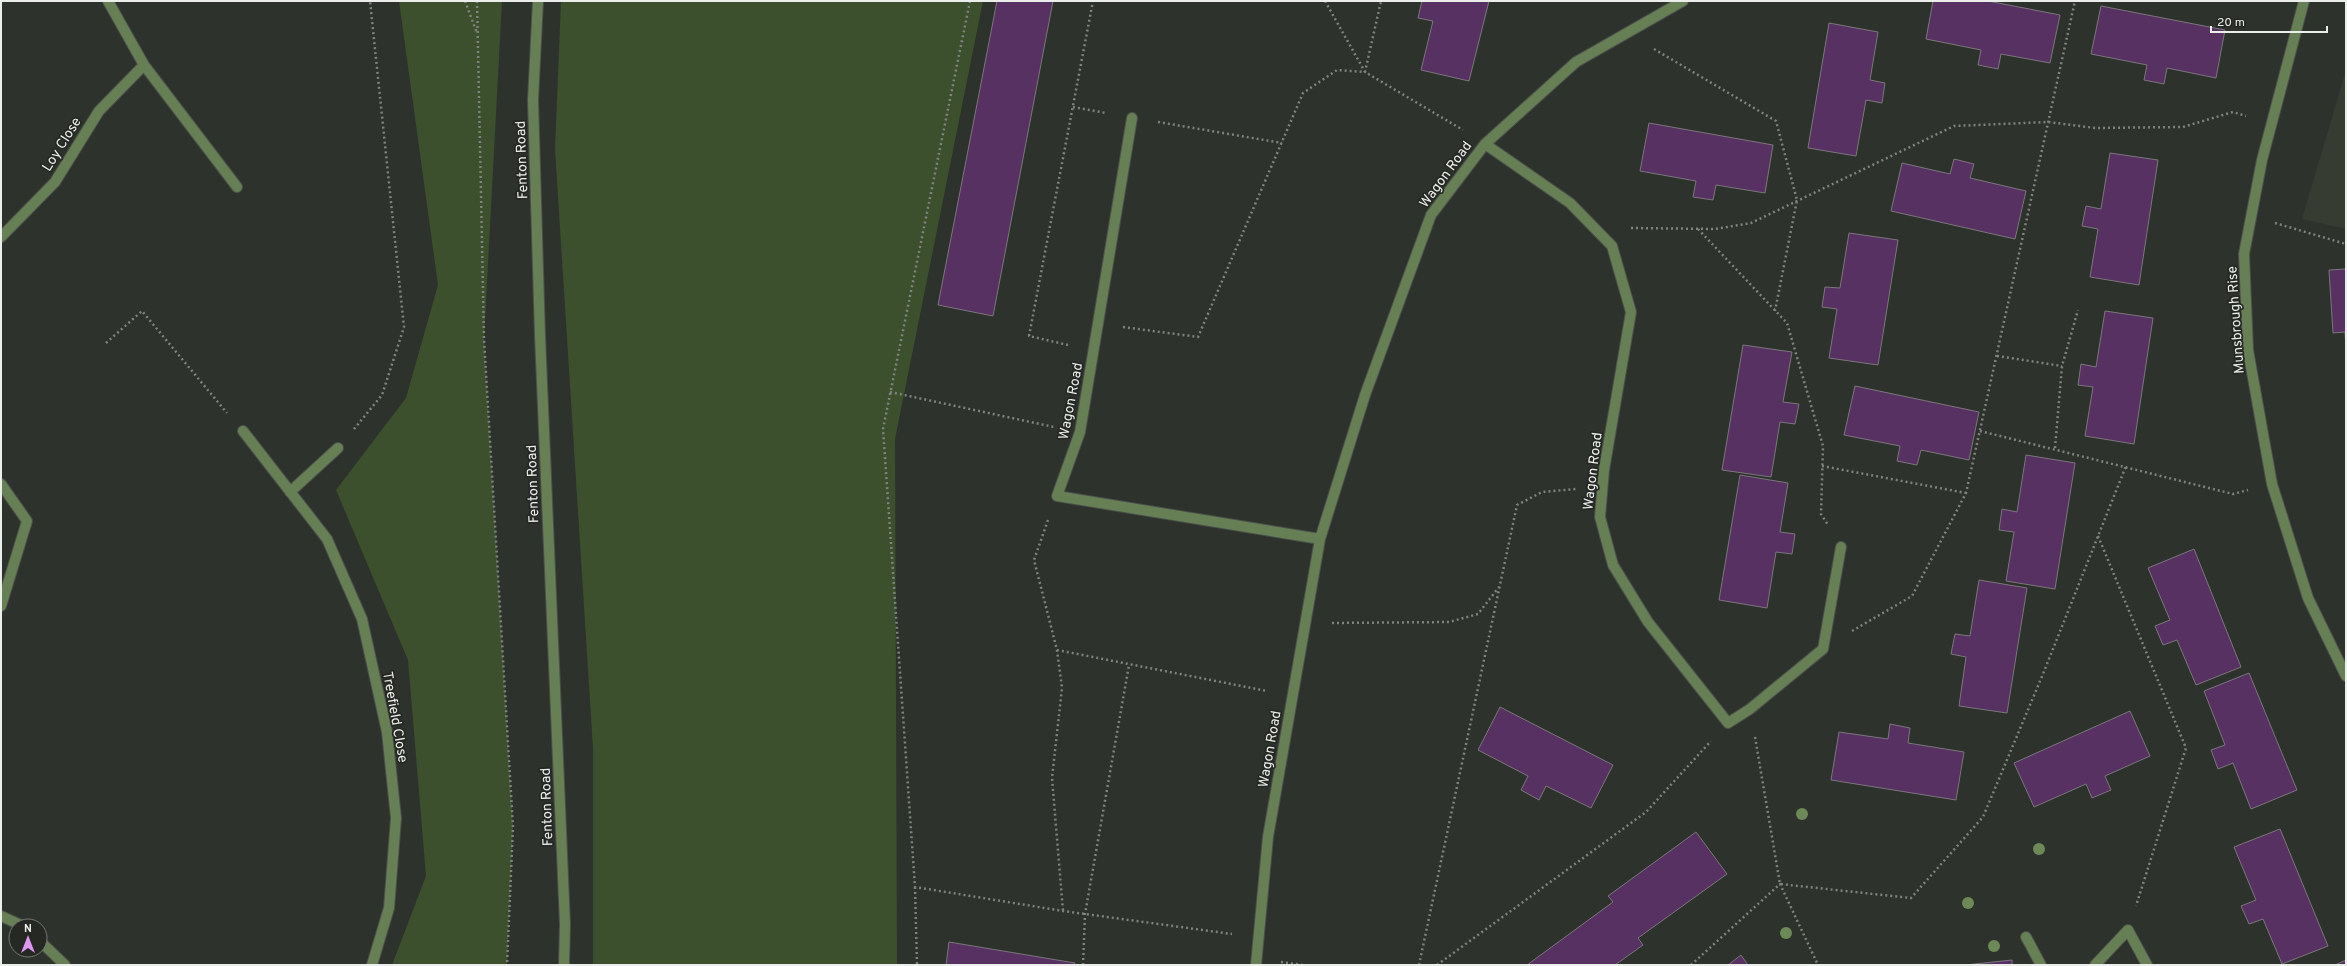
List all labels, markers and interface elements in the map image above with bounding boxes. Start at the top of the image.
scale bar [2211,8,2327,34]
text: 20 m [2217,15,2245,31]
street label: Loy Close [39,115,86,175]
street label: Fenton Road [513,120,532,200]
street label: Wagon Road [1416,138,1476,211]
street label: Munsbrough Rise [2224,265,2249,374]
street label: Wagon Road [1056,361,1087,441]
street label: Wagon Road [1580,431,1607,511]
street label: Fenton Road [524,444,543,524]
street label: Treefield Close [378,670,411,764]
street label: Wagon Road [1255,709,1286,789]
street label: Fenton Road [538,767,557,847]
north arrow [8,918,48,958]
text: N [24,922,32,936]

